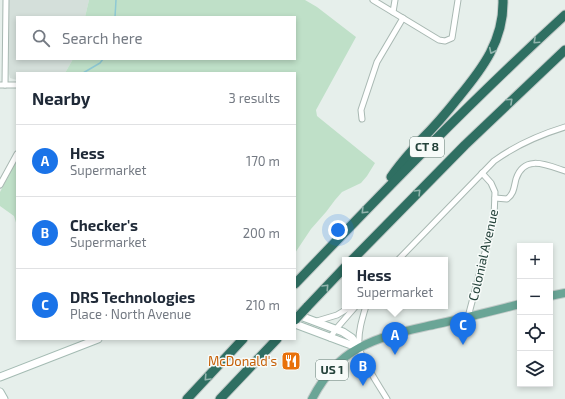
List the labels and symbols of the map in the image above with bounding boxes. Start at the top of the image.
one-way arrow [533,37,541,44]
one-way arrow [489,47,497,54]
one-way arrow [505,98,513,105]
road number: CT 8 [410,137,444,157]
one-way arrow [413,189,421,197]
one-way arrow [362,207,369,214]
street label: Colonial Avenue [465,208,501,302]
your location [328,220,348,240]
one-way arrow [321,284,329,292]
pin: C [450,312,476,345]
pin: A [382,322,408,355]
restaurant icon: McDonald's [280,350,302,372]
place label: McDonald's [208,353,277,369]
pin: B [350,353,376,386]
road number: US 1 [316,360,348,380]
one-way arrow [205,373,212,380]

